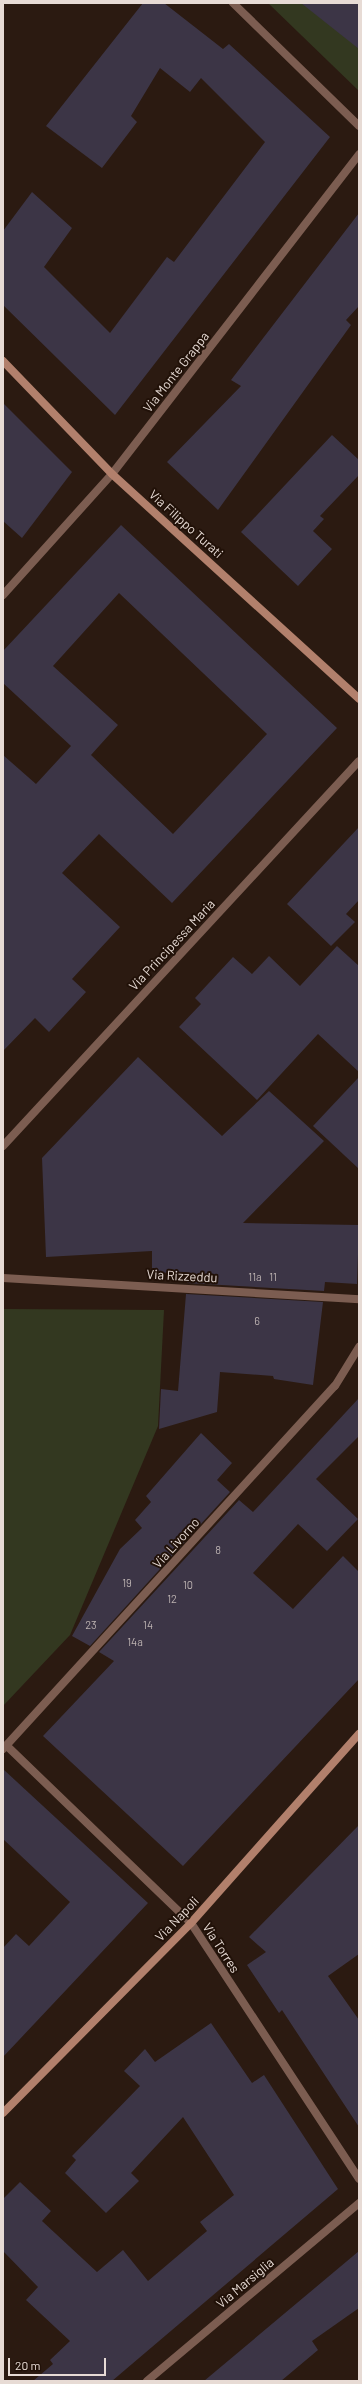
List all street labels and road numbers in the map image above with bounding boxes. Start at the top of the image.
street label: Via Monte Grappa [140,329,212,415]
street label: Via Filippo Turati [146,487,226,561]
street label: Via Principessa Maria [126,896,218,994]
street label: Via Rizzeddu [146,1266,218,1286]
street label: Via Livorno [149,1514,203,1572]
street label: Via Napoli [152,1893,202,1945]
street label: Via Torres [199,1920,243,1976]
street label: Via Marsiglia [213,2254,277,2312]

